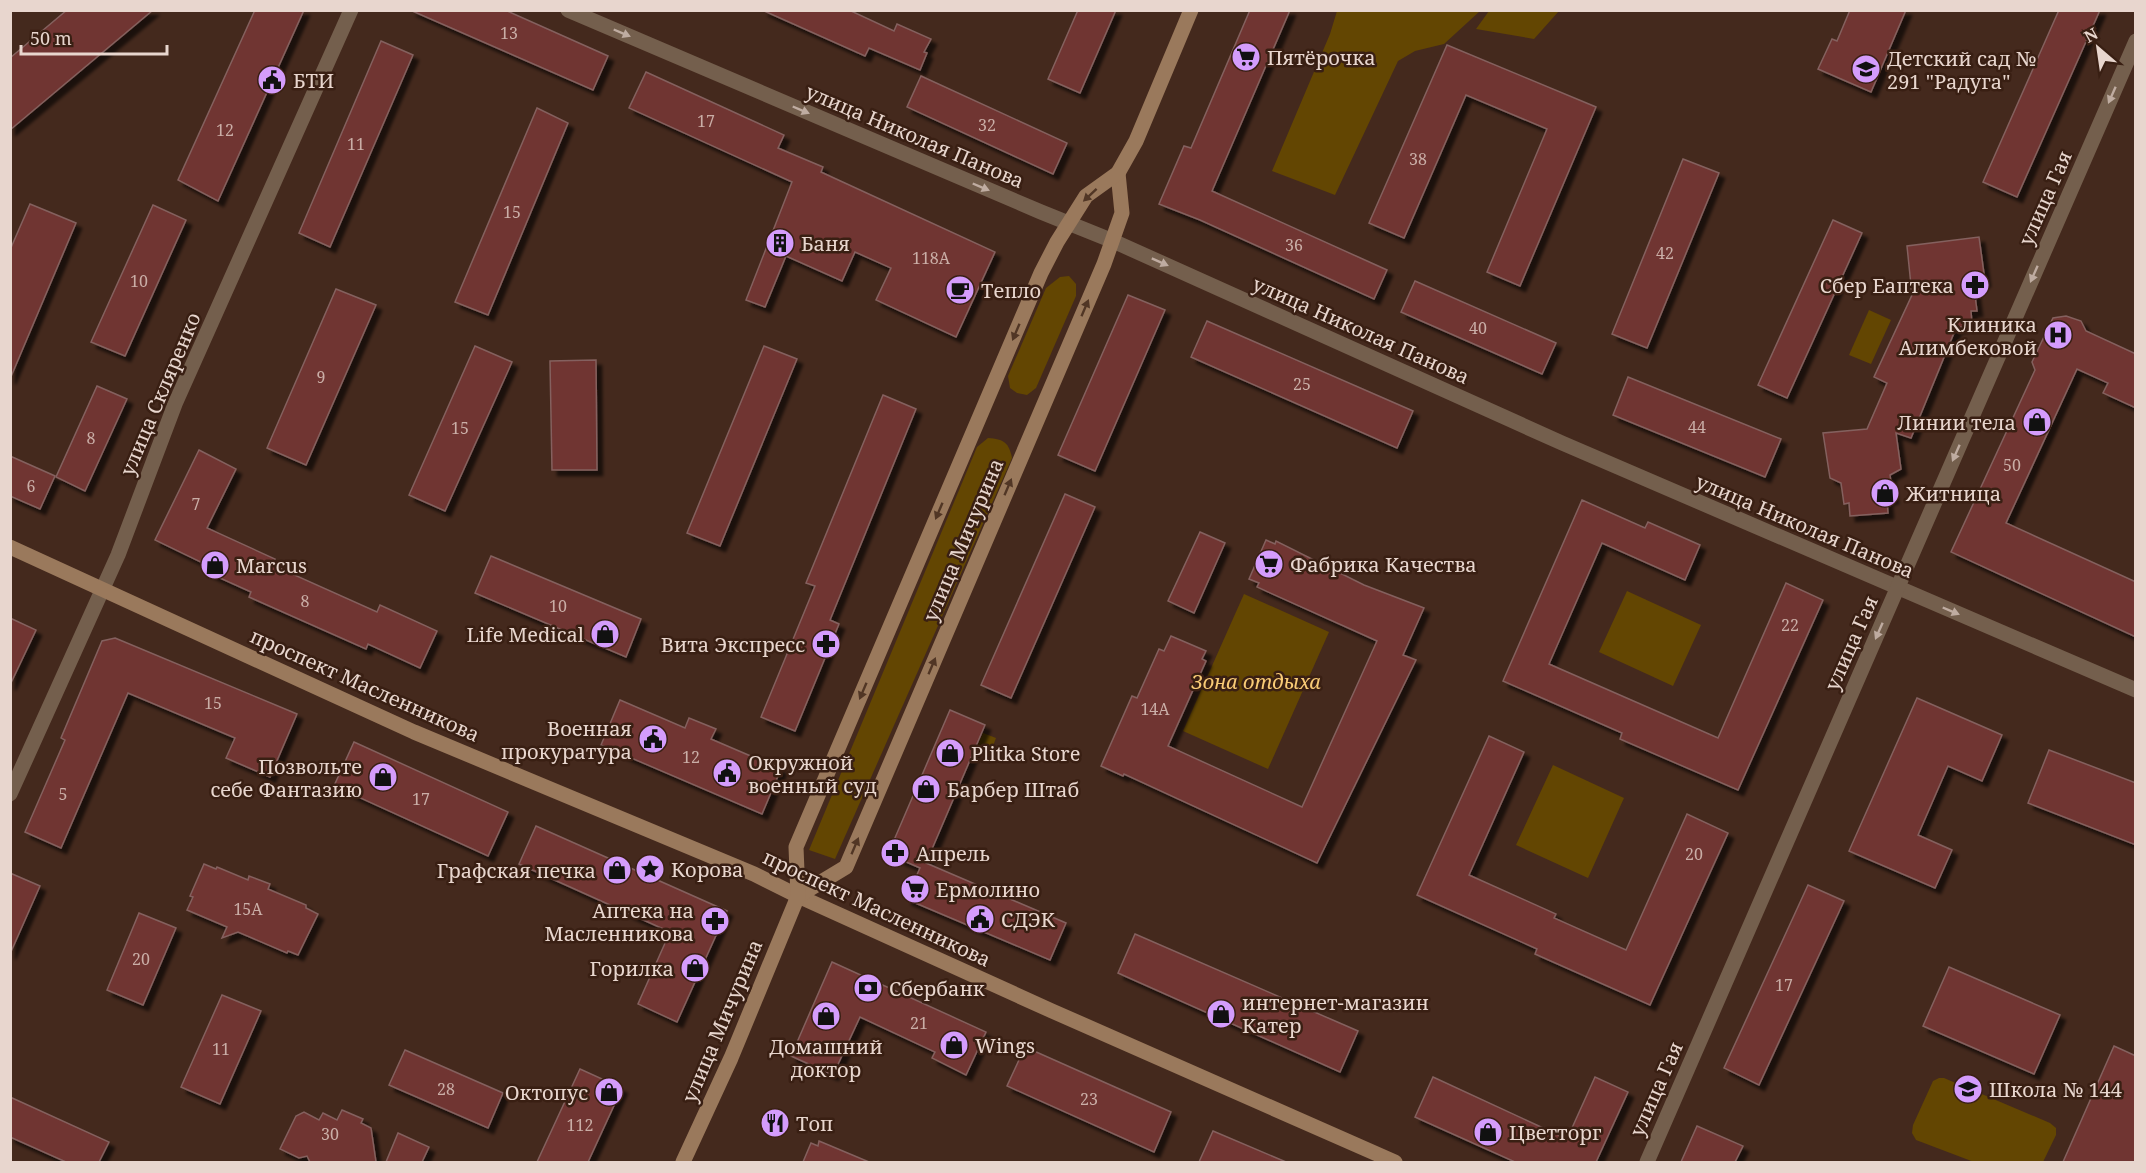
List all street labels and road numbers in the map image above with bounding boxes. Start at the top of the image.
street label: улица Николая Панова [802,78,1028,194]
street label: улица Гая [2012,146,2078,250]
street label: улица Николая Панова [1248,270,1474,390]
street label: улица Скляренко [113,308,207,480]
street label: улица Мичурина [916,454,1010,626]
street label: улица Николая Панова [1692,468,1918,584]
street label: улица Гая [1818,591,1884,695]
street label: проспект Масленникова [246,622,484,748]
street label: проспект Масленникова [759,843,995,973]
street label: улица Мичурина [675,935,769,1107]
street label: улица Гая [1623,1037,1689,1141]

